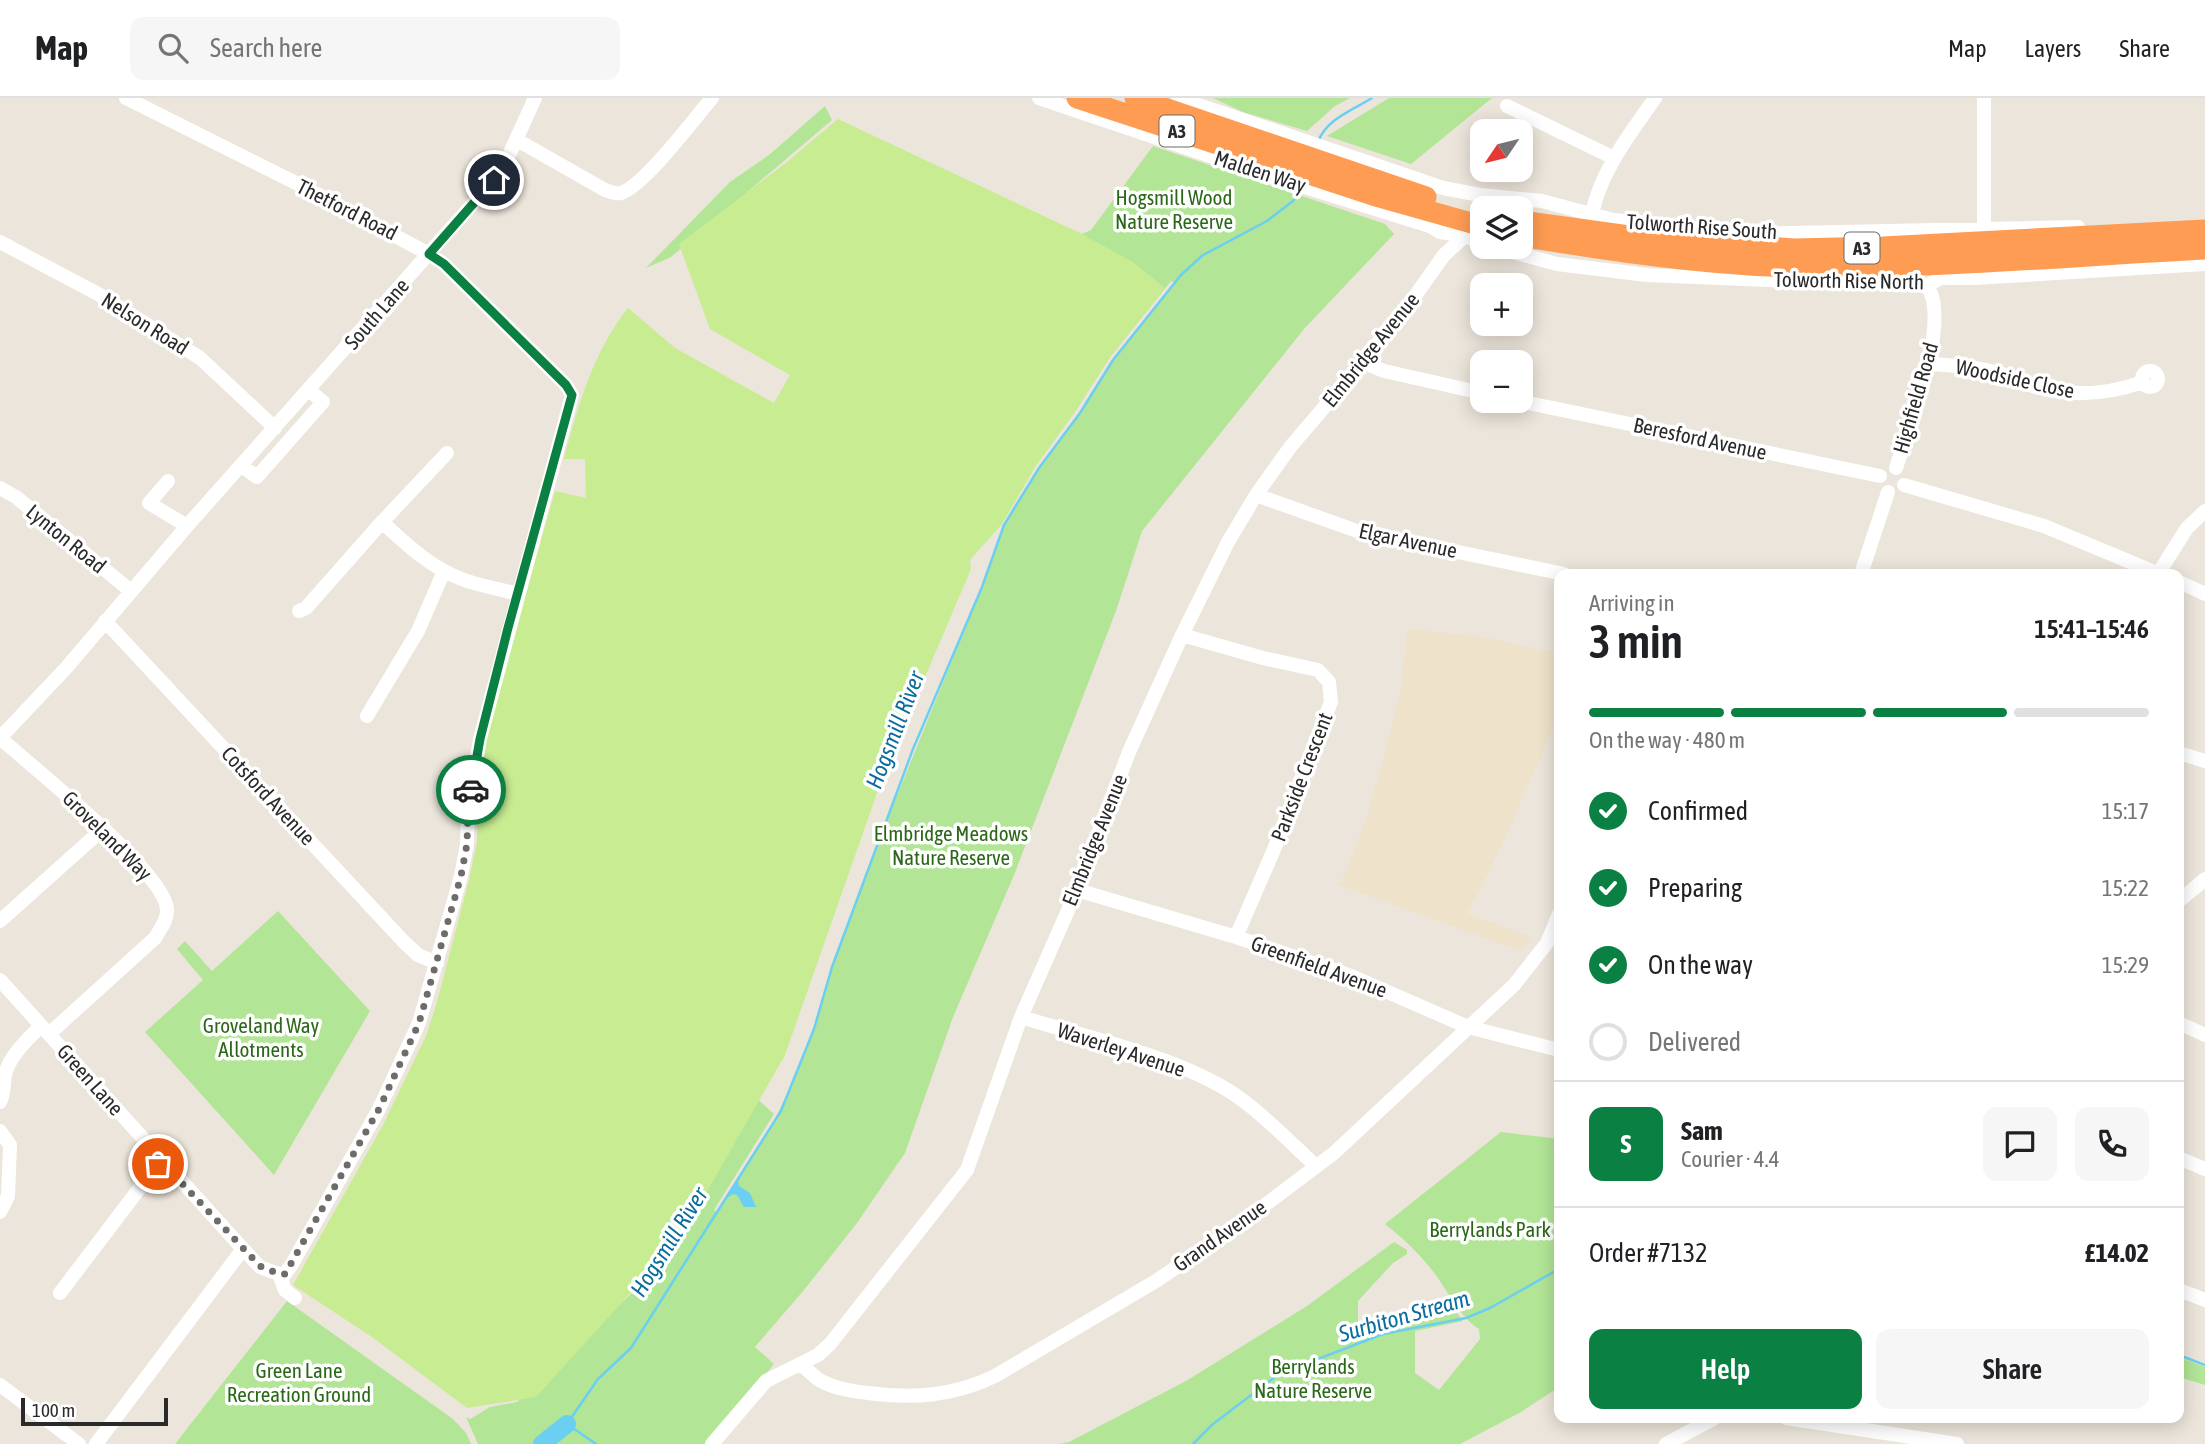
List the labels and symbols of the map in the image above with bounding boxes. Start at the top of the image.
road number: A3 [1160,116,1194,146]
north arrow [1470,119,1533,182]
street label: Malden Way [1212,145,1309,197]
pin [464,150,524,210]
street label: Thetford Road [293,174,402,245]
park label: Hogsmill Wood Nature Reserve [1115,185,1233,233]
street label: Tolworth Rise South [1626,209,1778,243]
road number: A3 [1844,232,1880,264]
street label: Tolworth Rise North [1774,267,1924,293]
street label: South Lane [339,273,413,354]
street label: Nelson Road [98,287,193,359]
street label: Elmbridge Avenue [1317,288,1424,411]
street label: Highfield Road [1888,339,1942,456]
street label: Woodside Close [1954,354,2077,402]
street label: Beresford Avenue [1631,412,1769,464]
street label: Lynton Road [22,499,111,578]
street label: Elgar Avenue [1357,518,1460,562]
water label: Hogsmill River [861,667,930,792]
street label: Parkside Crescent [1266,709,1337,844]
street label: Cotsford Avenue [217,741,320,849]
courier [436,755,506,825]
street label: Elmbridge Avenue [1057,770,1131,909]
street label: Groveland Way [58,786,158,885]
park label: Elmbridge Meadows Nature Reserve [874,821,1028,869]
street label: Greenfield Avenue [1248,930,1391,1002]
park label: Groveland Way Allotments [203,1013,320,1061]
street label: Waverley Avenue [1054,1017,1188,1081]
street label: Green Lane [53,1039,129,1120]
pin [128,1134,188,1194]
water label: Hogsmill River [625,1182,713,1301]
street label: Grand Avenue [1168,1194,1270,1276]
park label: Berrylands Park [1429,1217,1551,1241]
water label: Surbiton Stream [1335,1285,1472,1347]
park label: Berrylands Nature Reserve [1254,1354,1372,1402]
park label: Green Lane Recreation Ground [227,1358,371,1406]
scale bar [21,1395,168,1427]

